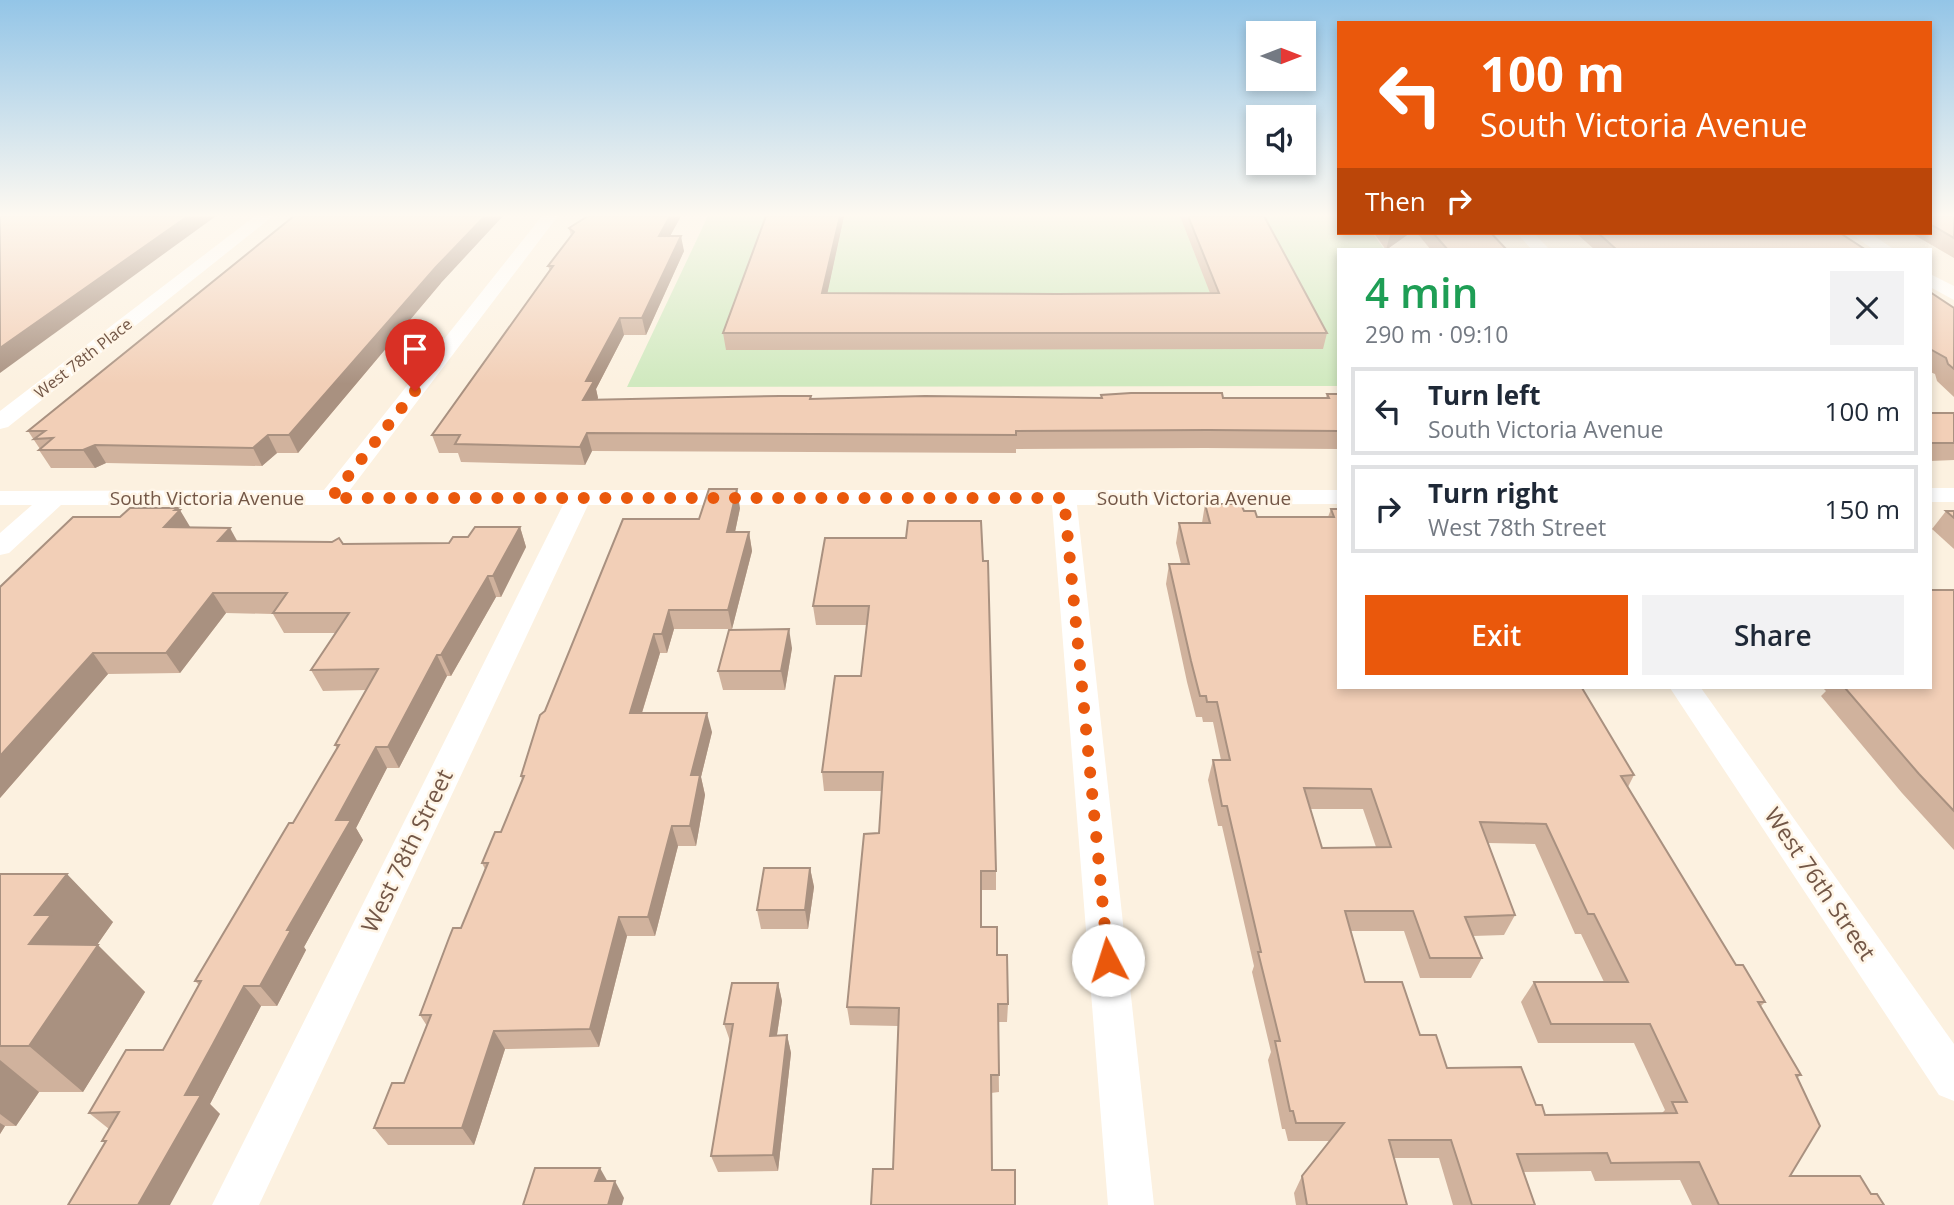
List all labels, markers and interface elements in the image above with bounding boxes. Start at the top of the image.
north arrow [1246,21,1316,91]
map controls [1246,21,1316,175]
text: 100 m [1480,40,1625,106]
icon: left [1365,49,1456,140]
text: South Victoria Avenue [1480,103,1808,146]
button: sound [1246,105,1316,175]
icon: right [1440,182,1478,220]
text: Then [1365,183,1426,219]
text: 4 min [1365,263,1478,320]
button: close [1830,271,1904,345]
street label: West 78th Place [30,313,136,403]
text: 290 m · 09:10 [1365,318,1508,350]
pin [385,319,445,391]
icon: arrive [396,330,434,368]
text: Turn left [1428,377,1540,413]
icon: left [1369,392,1407,430]
text: 100 m [1825,393,1900,429]
text: South Victoria Avenue [1428,413,1663,445]
text: Turn right [1428,475,1559,511]
street label: South Victoria Avenue [110,485,304,511]
street label: South Victoria Avenue [1097,485,1291,511]
icon: right [1369,490,1407,528]
text: 150 m [1825,491,1900,527]
text: West 78th Street [1428,511,1606,543]
button: Exit [1365,595,1628,675]
button: Share [1642,595,1904,675]
street label: West 78th Street [353,764,460,938]
street label: West 76th Street [1758,801,1884,966]
position arrow [1071,923,1145,997]

